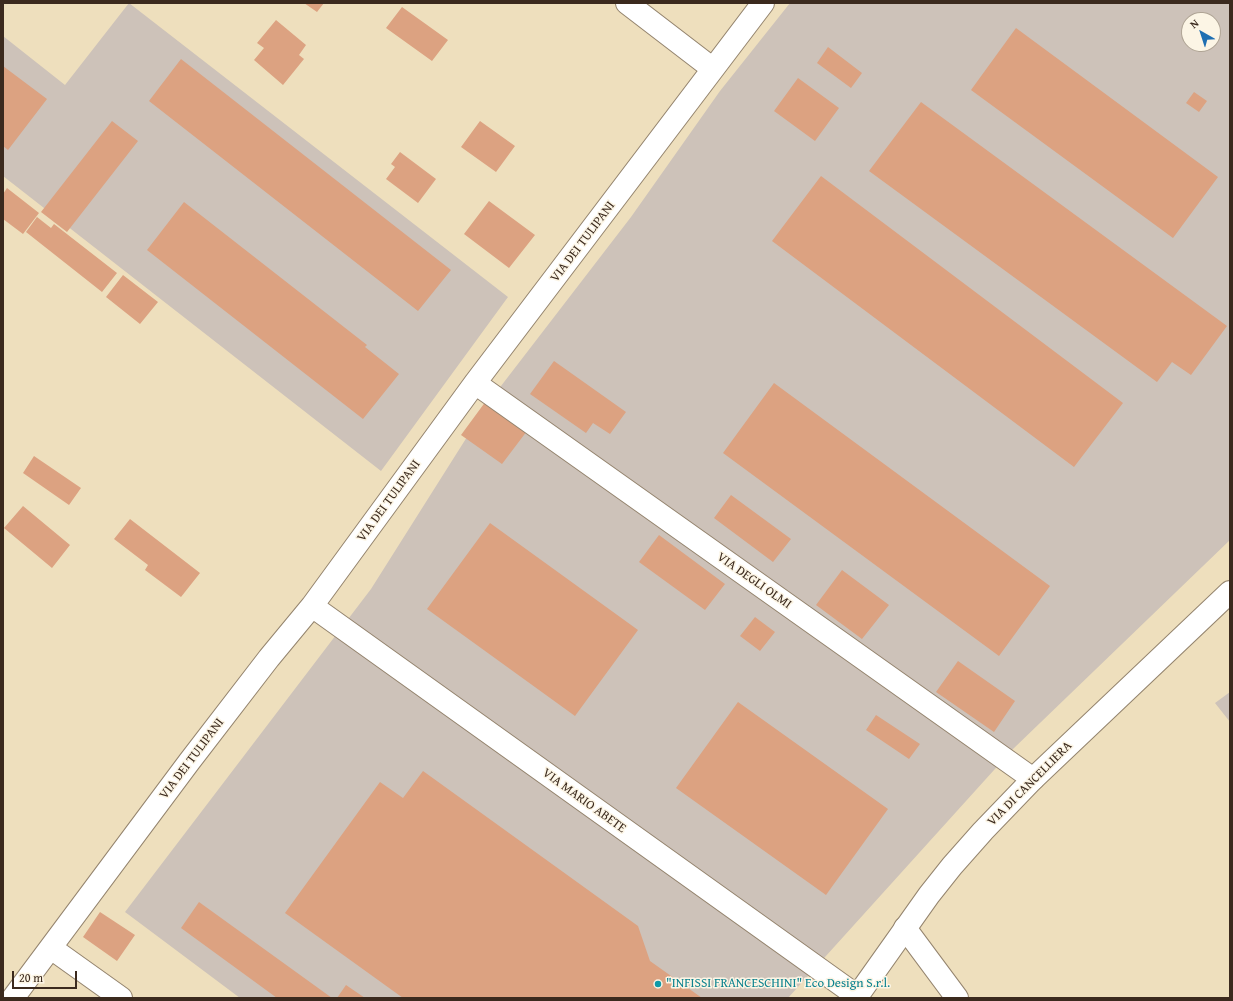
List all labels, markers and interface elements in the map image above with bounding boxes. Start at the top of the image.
north arrow [1181,12,1221,52]
text: N [1186,15,1202,32]
street label: VIA DEI TULIPANI [547,198,619,286]
street label: VIA DEI TULIPANI [354,457,424,545]
street label: VIA DEGLI OLMI [714,550,794,612]
street label: VIA DEI TULIPANI [156,715,228,803]
street label: VIA DI CANCELLIERA [984,738,1076,830]
street label: VIA MARIO ABETE [539,765,629,837]
scale bar [14,963,79,989]
text: 20 m [19,969,43,986]
place label: "INFISSI FRANCESCHINI" Eco Design S.r.l. [666,976,890,992]
marker: "INFISSI FRANCESCHINI" Eco Design S.r.l. [653,979,663,989]

